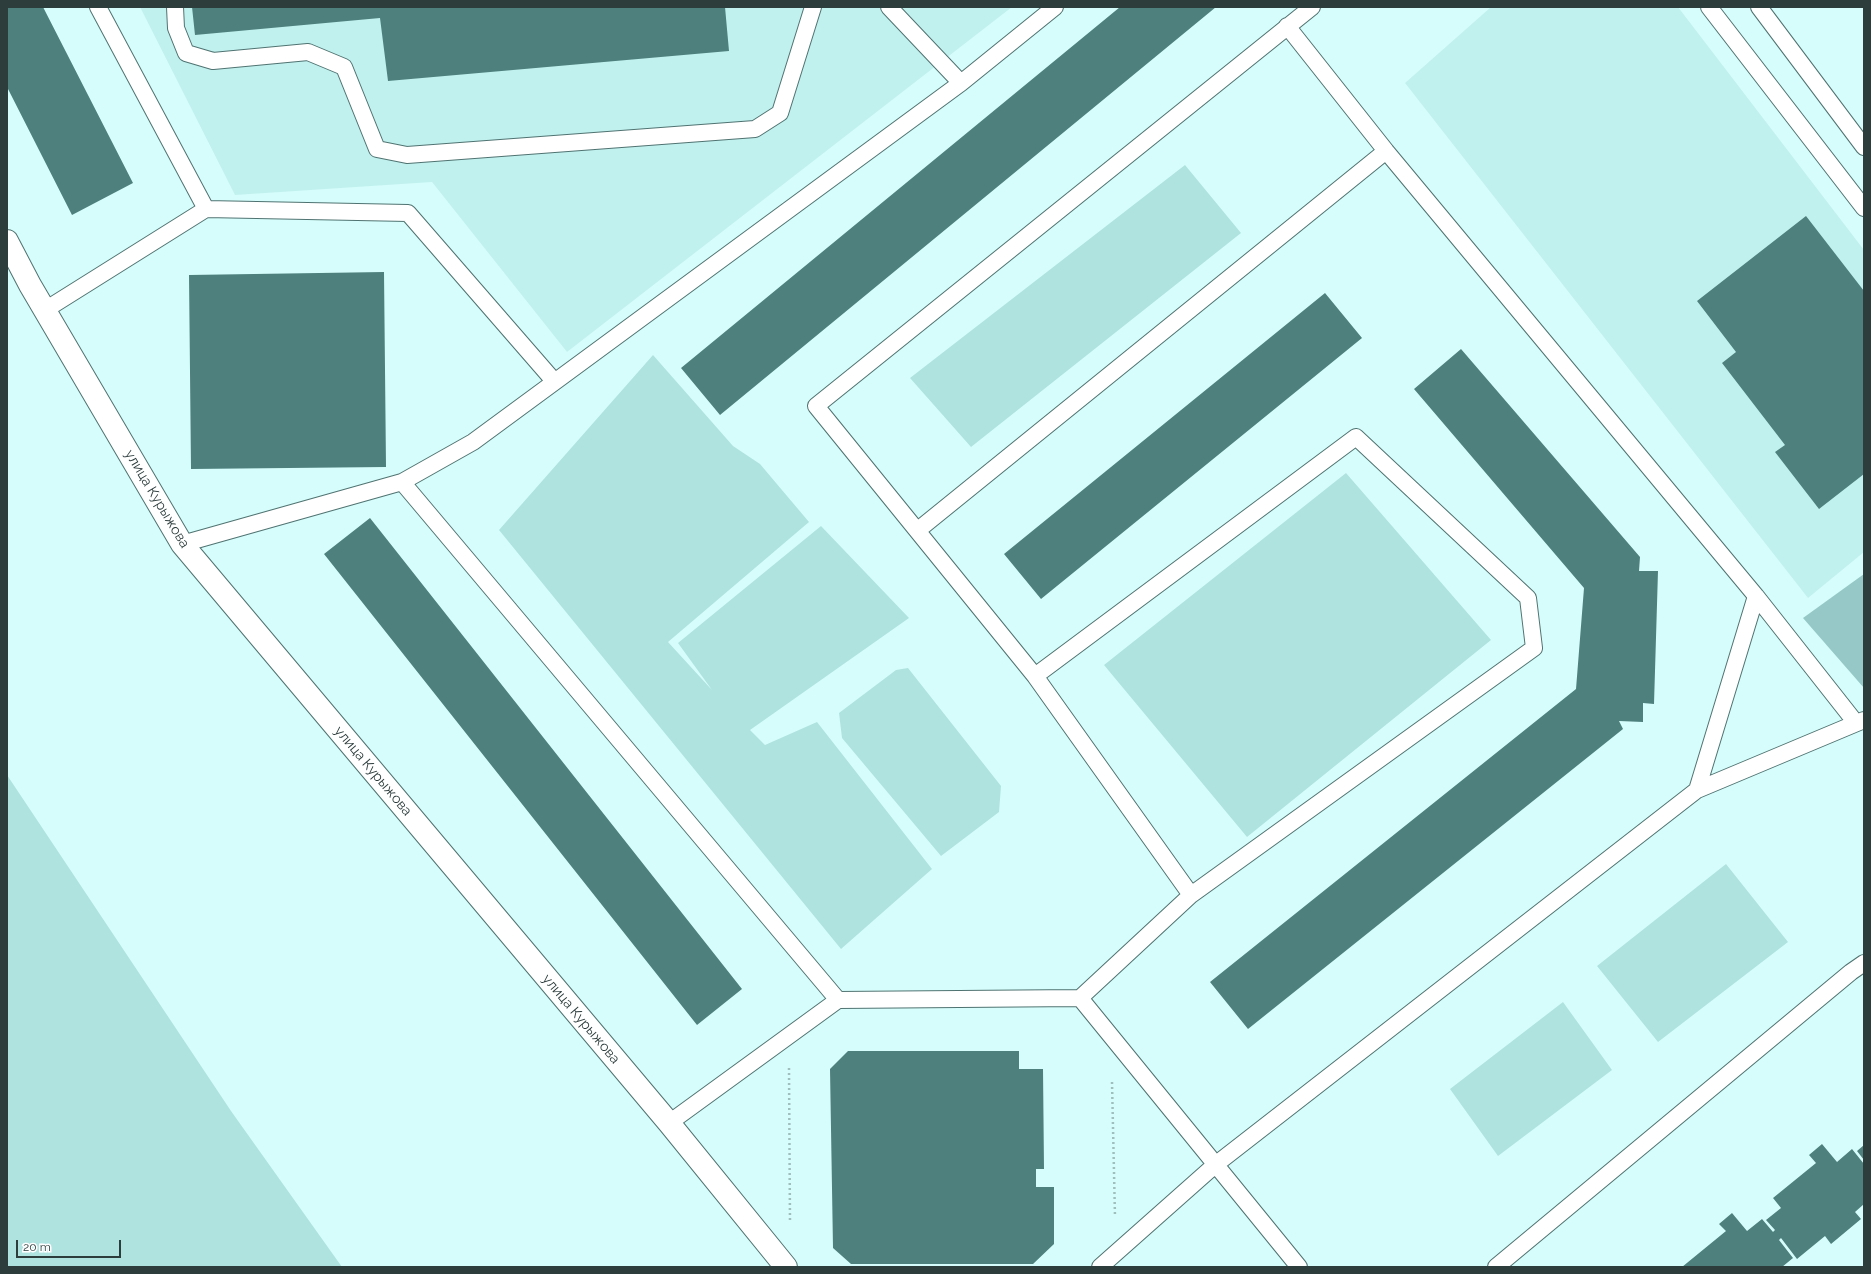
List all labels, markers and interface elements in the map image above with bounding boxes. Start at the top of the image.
street label: улица Курыжова [121,447,193,551]
street label: улица Курыжова [331,723,415,819]
street label: улица Курыжова [539,971,623,1067]
scale bar [18,1232,123,1258]
text: 20 m [23,1240,51,1254]

